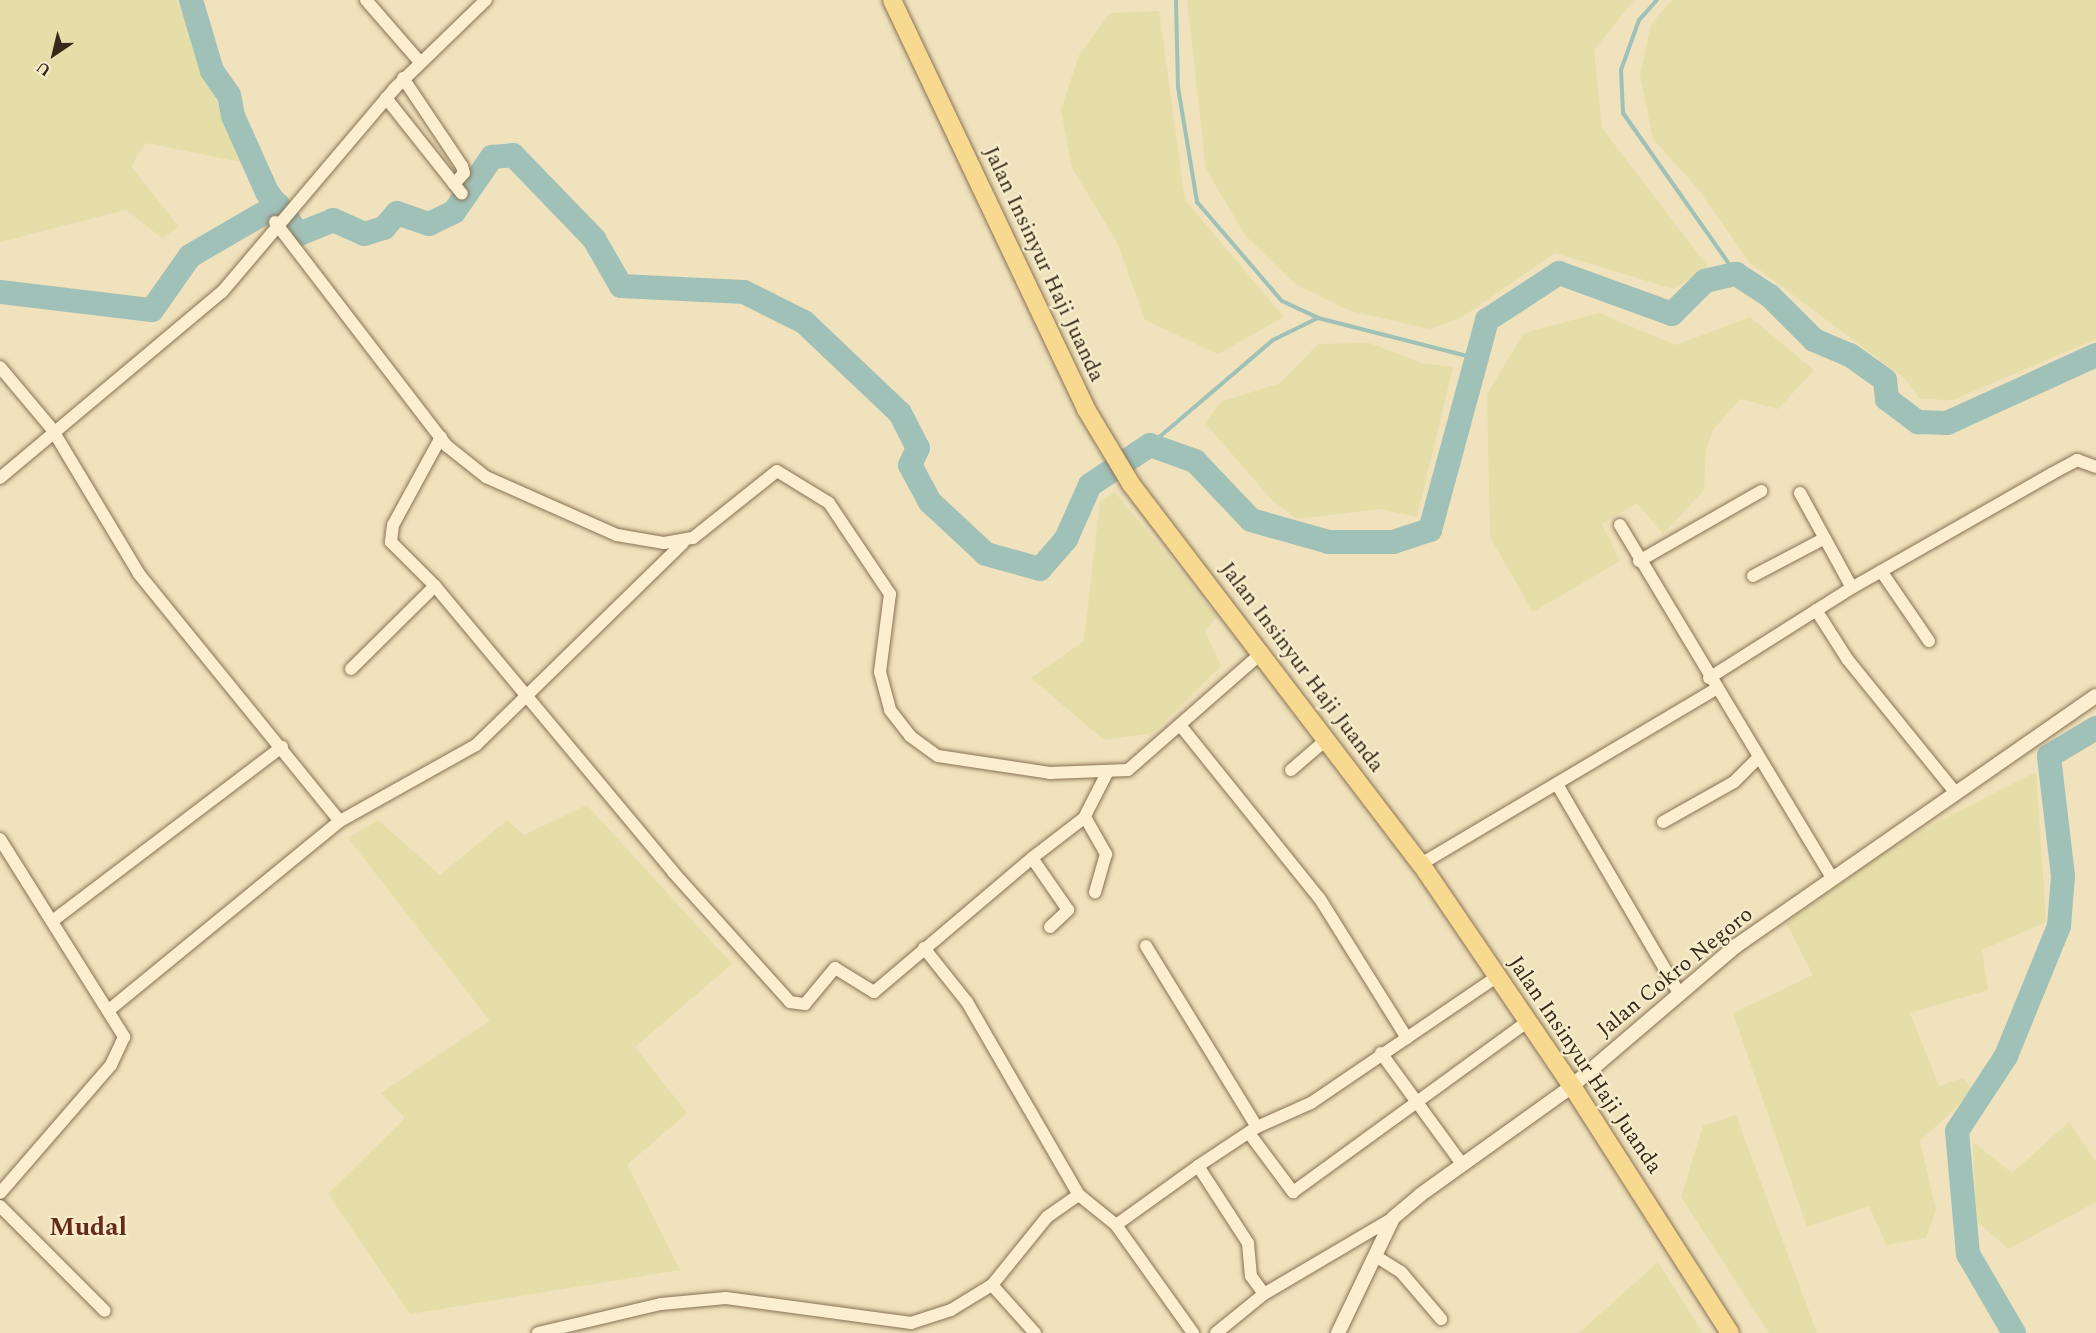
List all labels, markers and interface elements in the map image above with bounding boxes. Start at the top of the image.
north arrow [24,24,84,84]
text: U [31,55,56,82]
street label: Jalan Insinyur Haji Juanda [978,142,1110,386]
street label: Jalan Insinyur Haji Juanda [1214,557,1390,777]
street label: Jalan Cokro Negoro [1592,901,1758,1043]
street label: Jalan Insinyur Haji Juanda [1502,951,1668,1179]
district label: Mudal [49,1212,127,1244]

